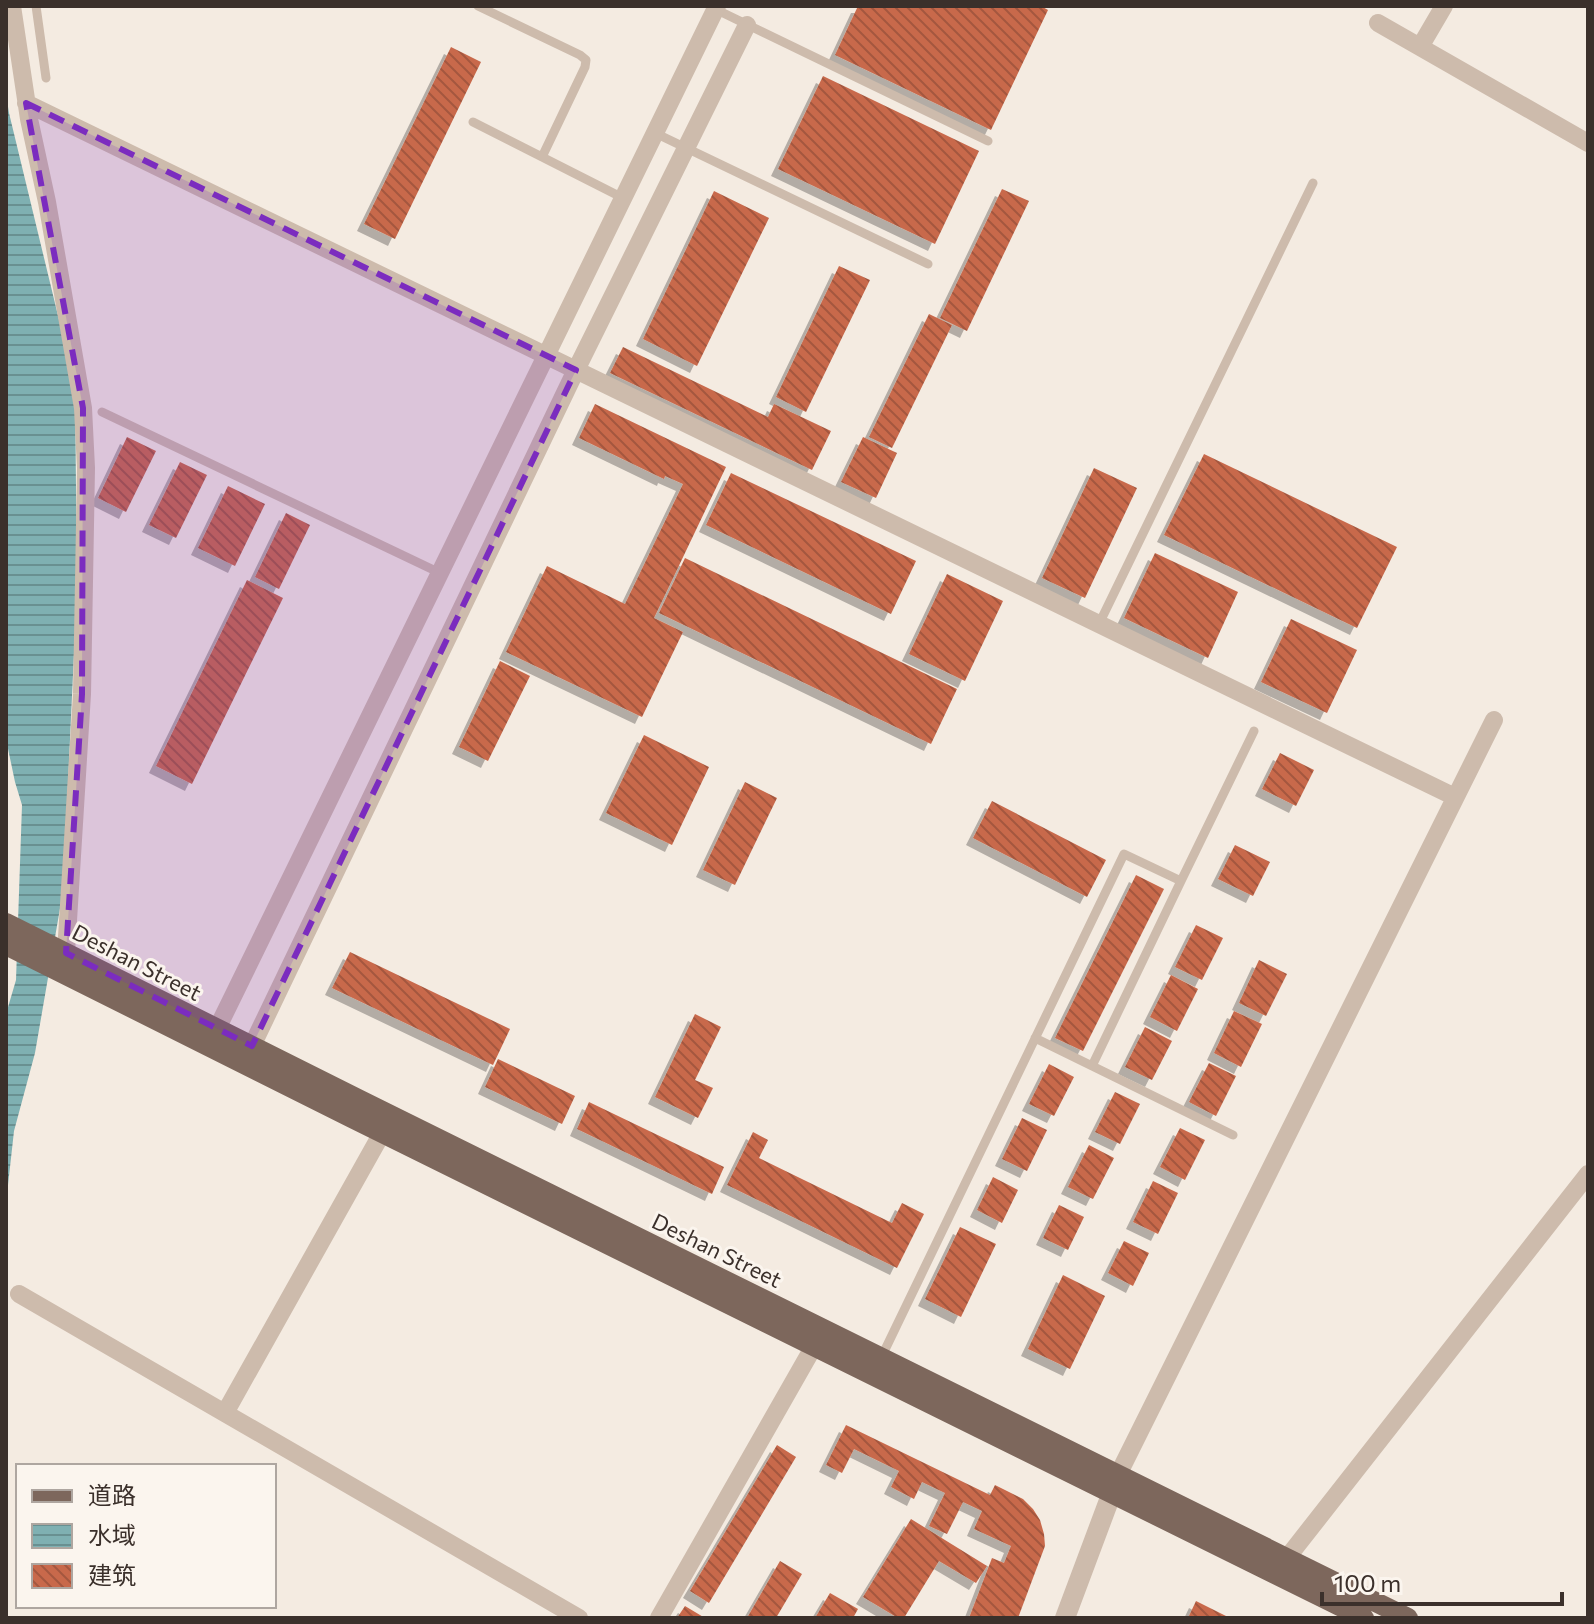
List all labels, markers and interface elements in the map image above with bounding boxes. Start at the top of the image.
street label: Deshan Street [68,918,206,1006]
street label: Deshan Street [648,1207,786,1293]
legend [16,1464,276,1608]
text: 道路 [88,1480,136,1509]
text: 水域 [88,1520,136,1549]
scale bar [1322,1556,1562,1606]
text: 建筑 [88,1560,136,1589]
text: 100 m [1334,1568,1401,1597]

